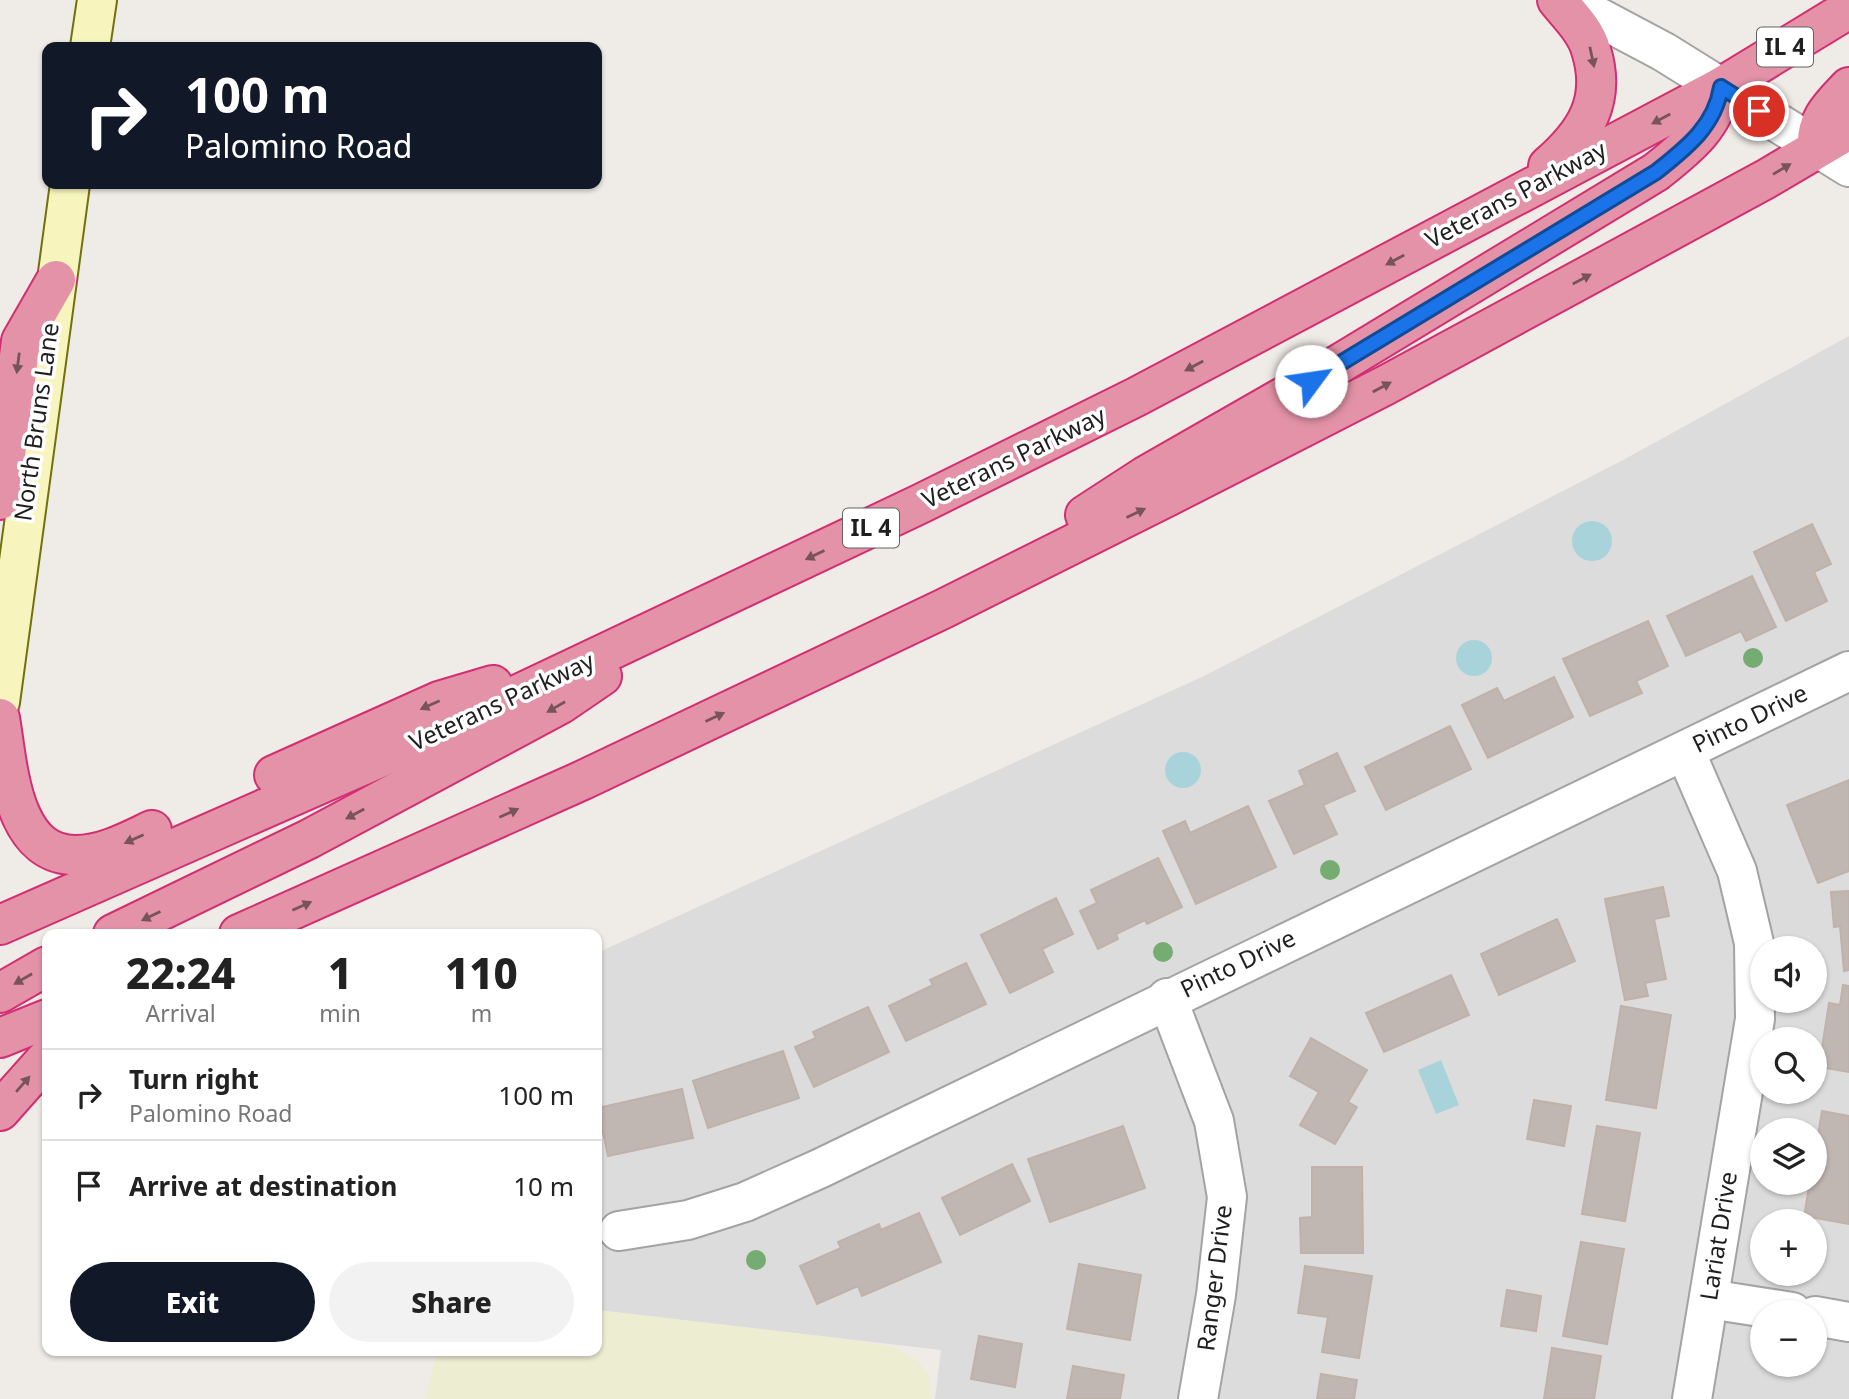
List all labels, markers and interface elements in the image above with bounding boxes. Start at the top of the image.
road number: IL 4 [1757,28,1813,66]
one-way arrow [1586,47,1597,69]
text: 100 m [185,61,330,127]
icon: right [70,70,161,161]
pin [1729,81,1789,141]
icon: arrive [1740,92,1778,130]
one-way arrow [1651,113,1671,125]
text: Palomino Road [185,124,412,167]
street label: Veterans Parkway [1419,132,1612,255]
one-way arrow [1772,163,1791,176]
one-way arrow [1385,254,1405,265]
one-way arrow [1572,273,1592,284]
street label: North Bruns Lane [5,321,66,523]
position arrow [1274,344,1348,418]
one-way arrow [12,352,23,374]
one-way arrow [1184,360,1204,372]
one-way arrow [1372,381,1392,393]
street label: Veterans Parkway [916,398,1111,515]
one-way arrow [1126,507,1146,518]
road number: IL 4 [843,508,899,548]
one-way arrow [805,549,825,561]
street label: Veterans Parkway [404,643,600,758]
street label: Pinto Drive [1686,676,1812,760]
one-way arrow [420,700,441,711]
one-way arrow [546,701,565,713]
one-way arrow [705,711,725,722]
one-way arrow [499,807,519,819]
one-way arrow [345,808,365,820]
one-way arrow [123,834,144,845]
one-way arrow [291,900,312,911]
one-way arrow [141,910,161,921]
street label: Pinto Drive [1174,921,1300,1005]
map controls [1750,936,1827,1377]
button: sound [1750,936,1827,1013]
text: 22:24 [126,944,235,1001]
text: 1 [328,944,352,1001]
text: 110 [445,944,518,1001]
one-way arrow [14,973,33,985]
text: Arrival [146,997,216,1029]
text: min [319,997,361,1029]
text: m [471,997,492,1029]
button: search [1750,1027,1827,1104]
text: Turn right [129,1061,259,1097]
one-way arrow [15,1075,31,1093]
icon: right [70,1076,108,1114]
text: 100 m [498,1077,574,1113]
text: Palomino Road [129,1097,292,1129]
button: layers [1750,1118,1827,1195]
icon: arrive [70,1167,108,1205]
text: Arrive at destination [129,1168,398,1204]
text: 10 m [513,1168,574,1204]
street label: Lariat Drive [1691,1169,1744,1302]
street label: Ranger Drive [1188,1203,1239,1353]
button: + [1750,1209,1827,1286]
button: Exit [70,1262,315,1342]
button: Share [329,1262,574,1342]
button: − [1750,1300,1827,1377]

